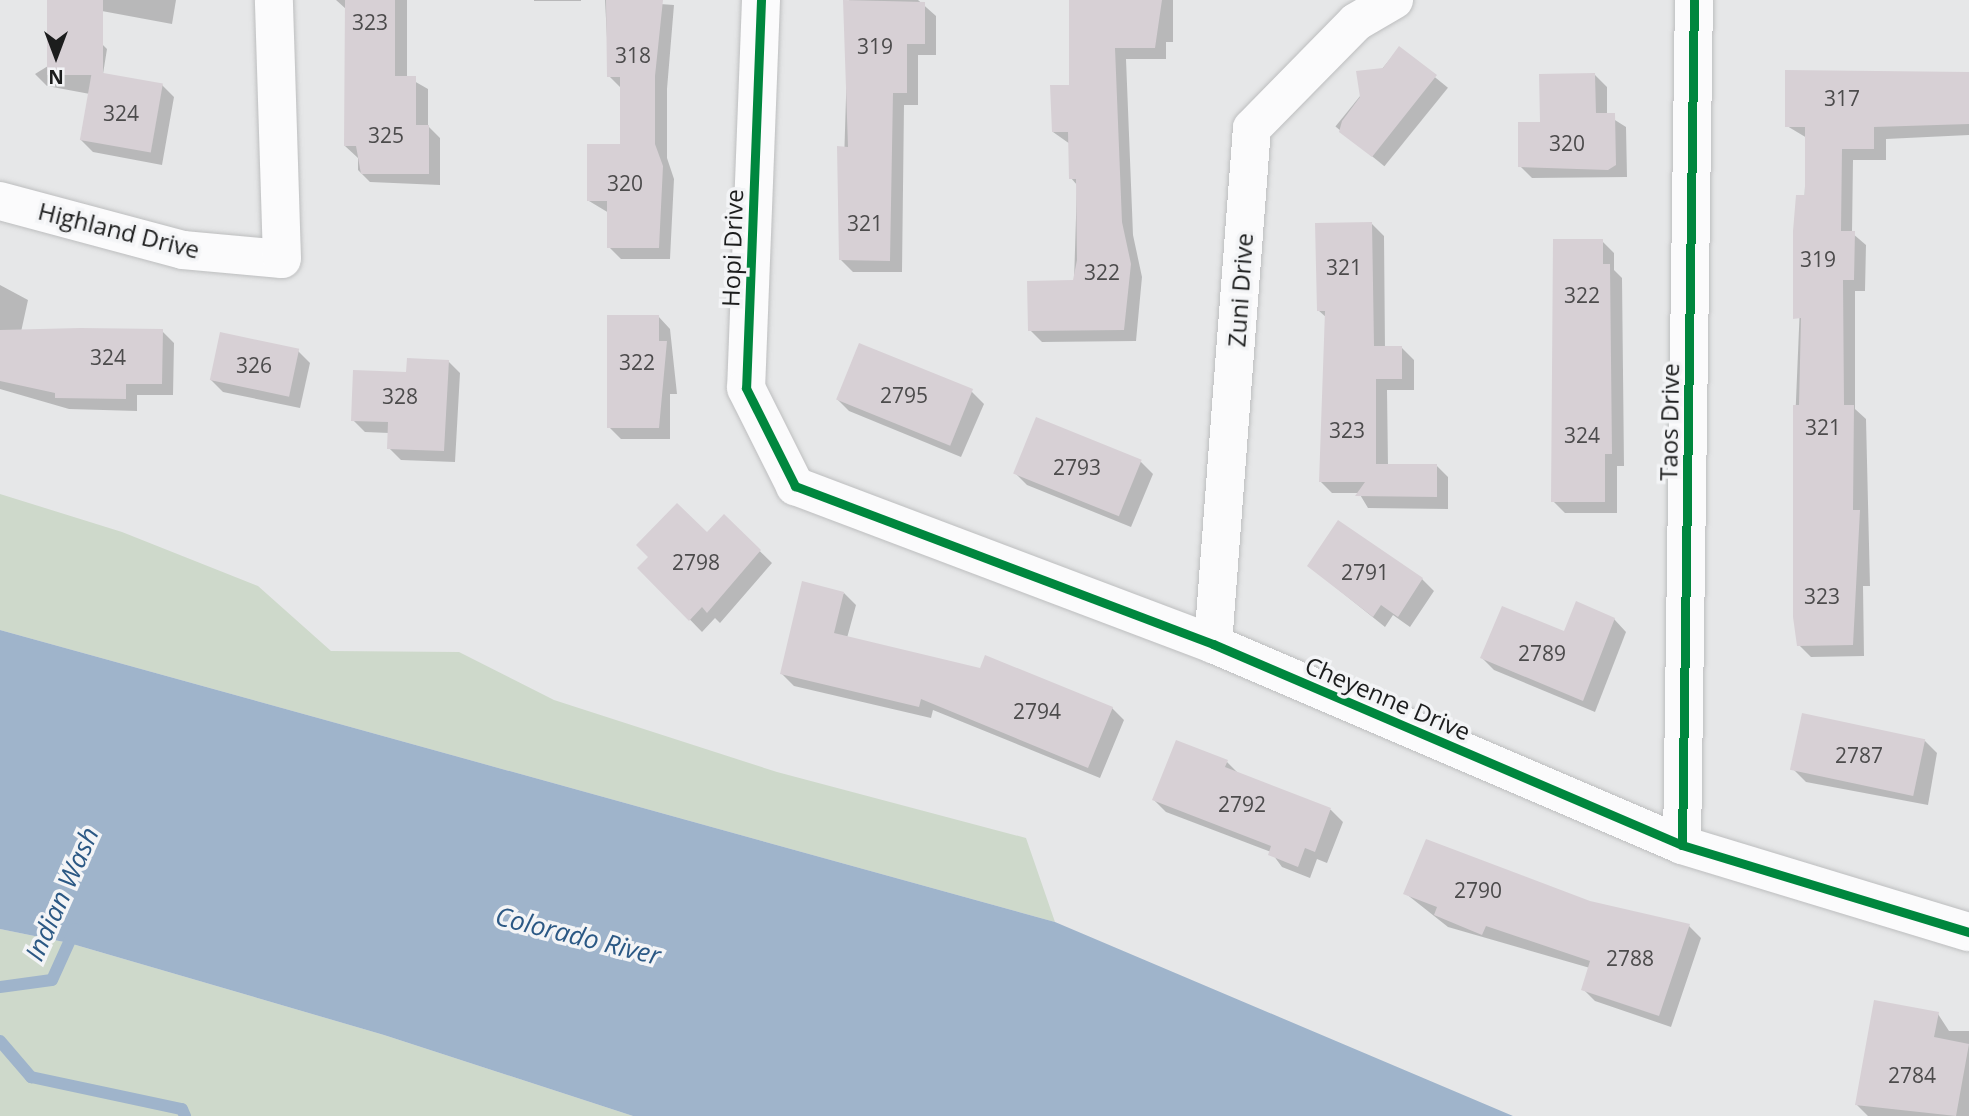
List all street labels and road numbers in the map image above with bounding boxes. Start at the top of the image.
street label: Hopi Drive [716,189,748,307]
street label: Highland Drive [35,196,203,264]
street label: Zuni Drive [1222,232,1258,348]
street label: Taos Drive [1654,363,1684,481]
street label: Cheyenne Drive [1301,650,1475,746]

